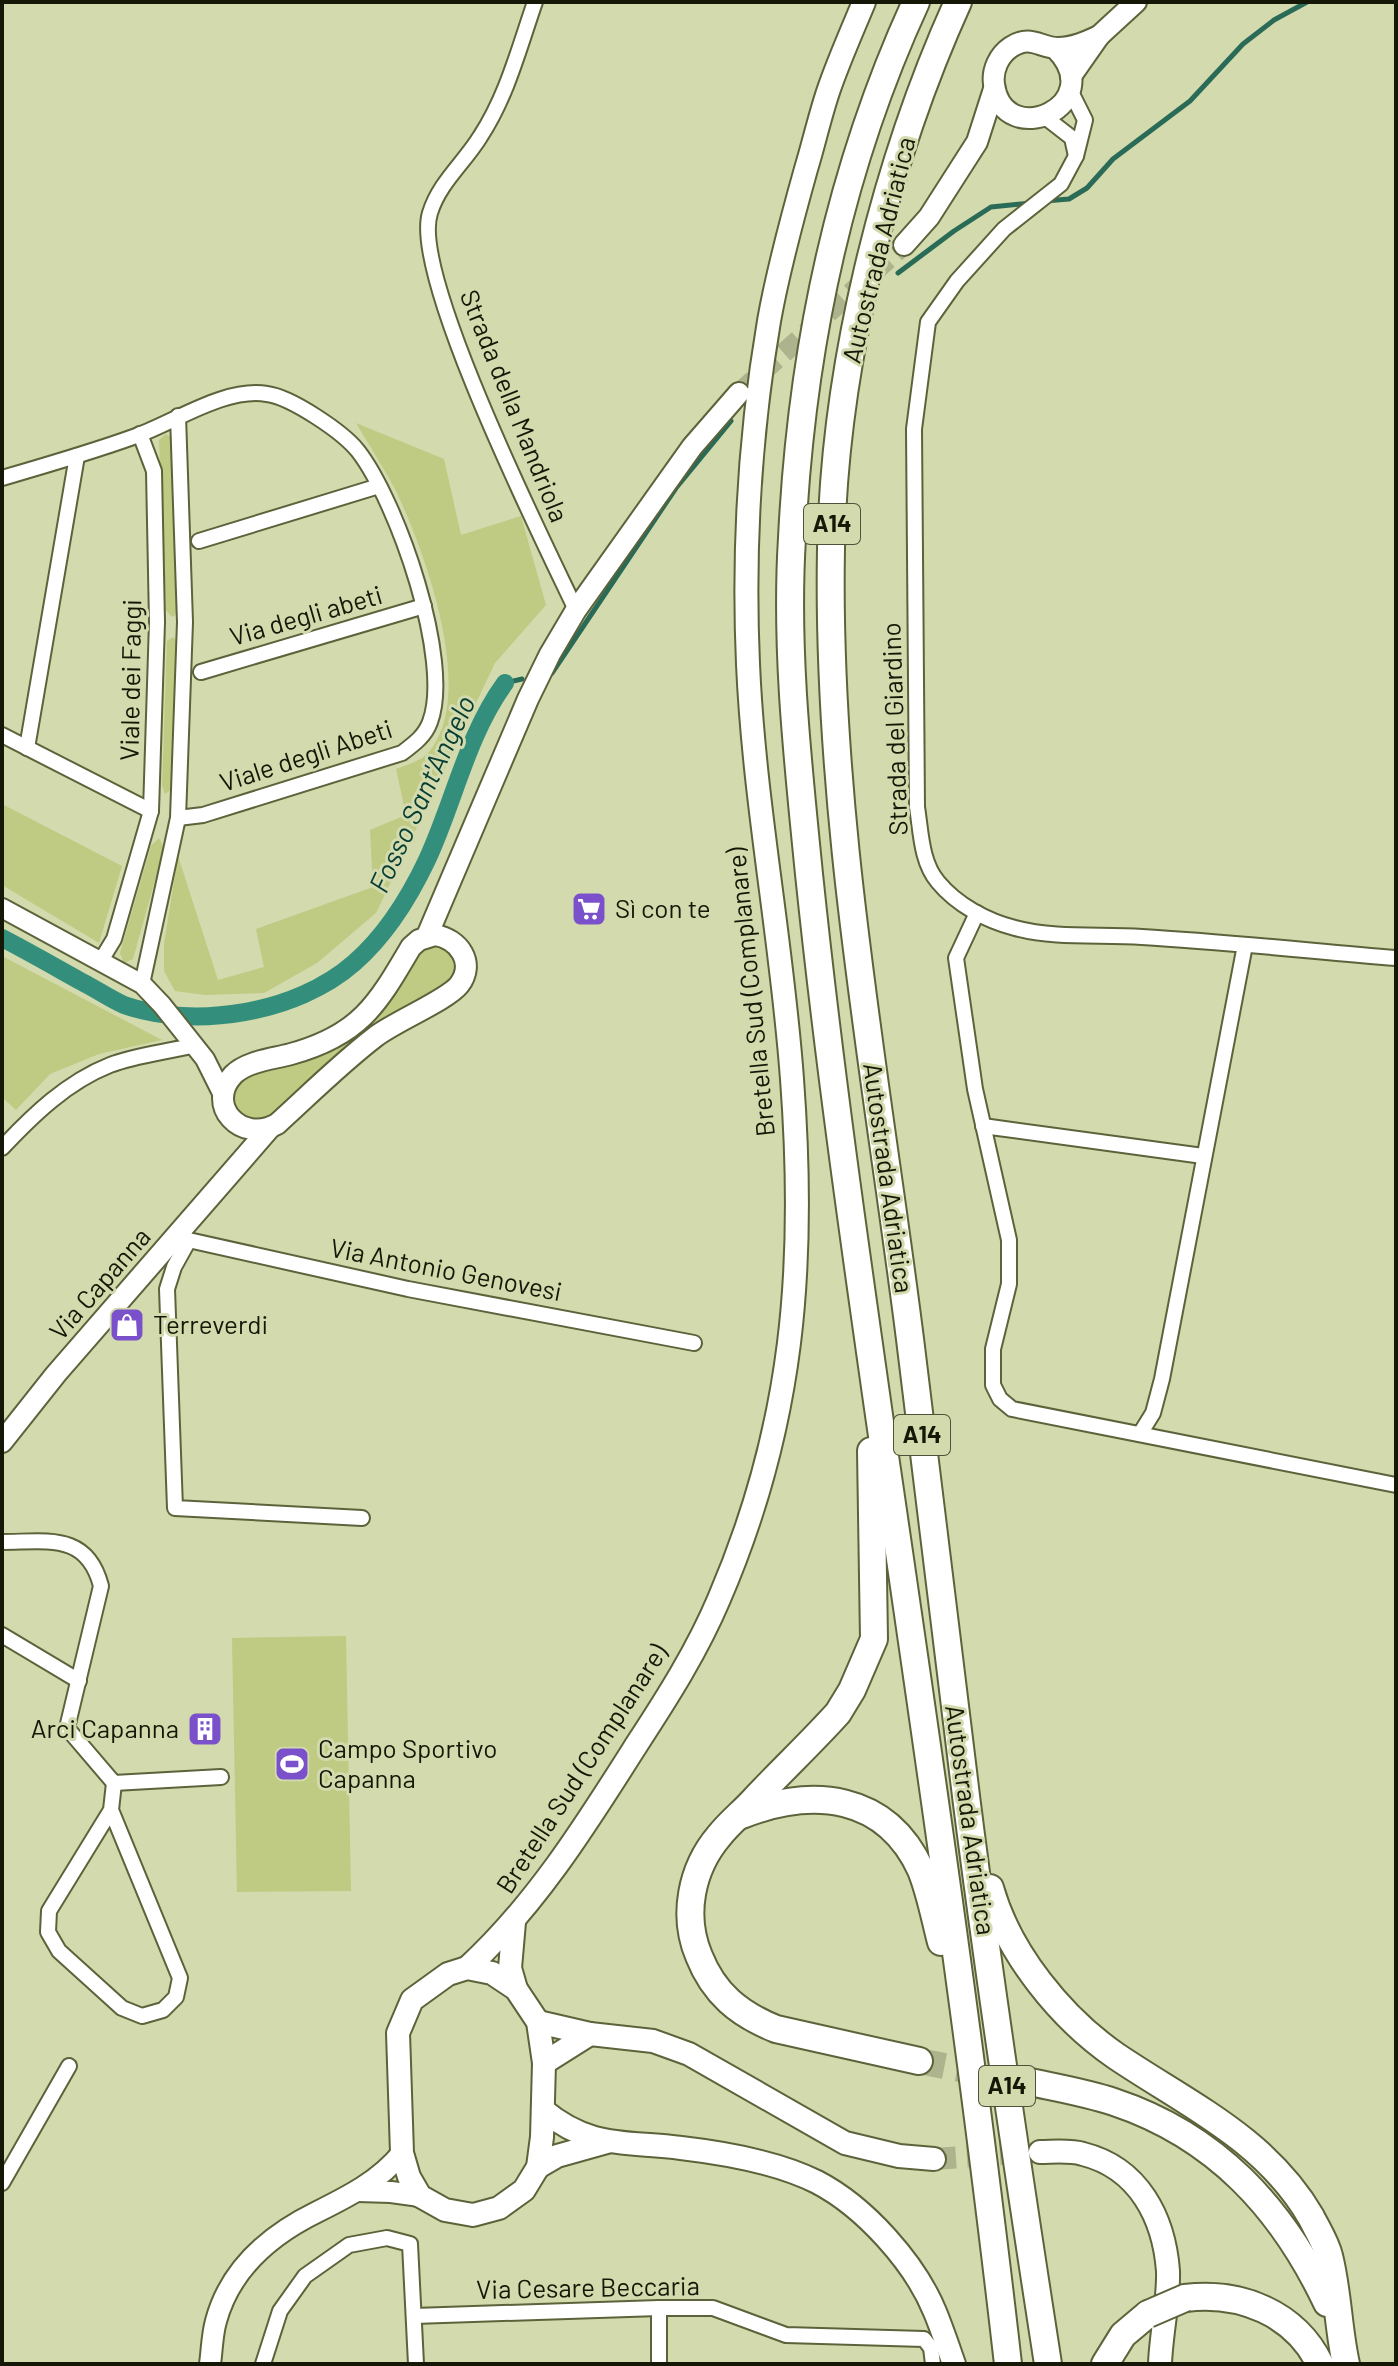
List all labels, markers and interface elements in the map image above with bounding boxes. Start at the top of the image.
street label: Autostrada Adriatica [834,133,921,366]
street label: Strada della Mandriola [455,285,576,526]
road number: A14 [804,504,860,544]
street label: Via degli abeti [226,578,385,651]
street label: Viale dei Faggi [113,599,146,761]
street label: Strada del Giardino [874,622,913,836]
water label: Fosso Sant'Angelo [361,690,482,897]
street label: Viale degli Abeti [215,712,396,797]
street label: Bretella Sud (Complanare) [719,846,780,1138]
supermarket icon: Sì con te [570,890,608,928]
place label: Sì con te [615,892,711,923]
street label: Autostrada Adriatica [858,1061,921,1295]
street label: Via Capanna [42,1221,156,1345]
street label: Via Antonio Genovesi [328,1231,565,1306]
shop icon: Terreverdi [108,1306,146,1344]
place label: Terreverdi [153,1308,268,1339]
road number: A14 [894,1415,950,1455]
street label: Bretella Sud (Complanare) [489,1638,673,1898]
street label: Autostrada Adriatica [940,1703,1003,1937]
building icon: Arci Capanna [186,1710,224,1748]
place label: Arci Capanna [31,1712,179,1743]
place label: Campo Sportivo Capanna [318,1732,497,1793]
sports icon: Campo Sportivo Capanna [273,1745,311,1783]
road number: A14 [979,2066,1035,2106]
street label: Via Cesare Beccaria [476,2269,700,2304]

